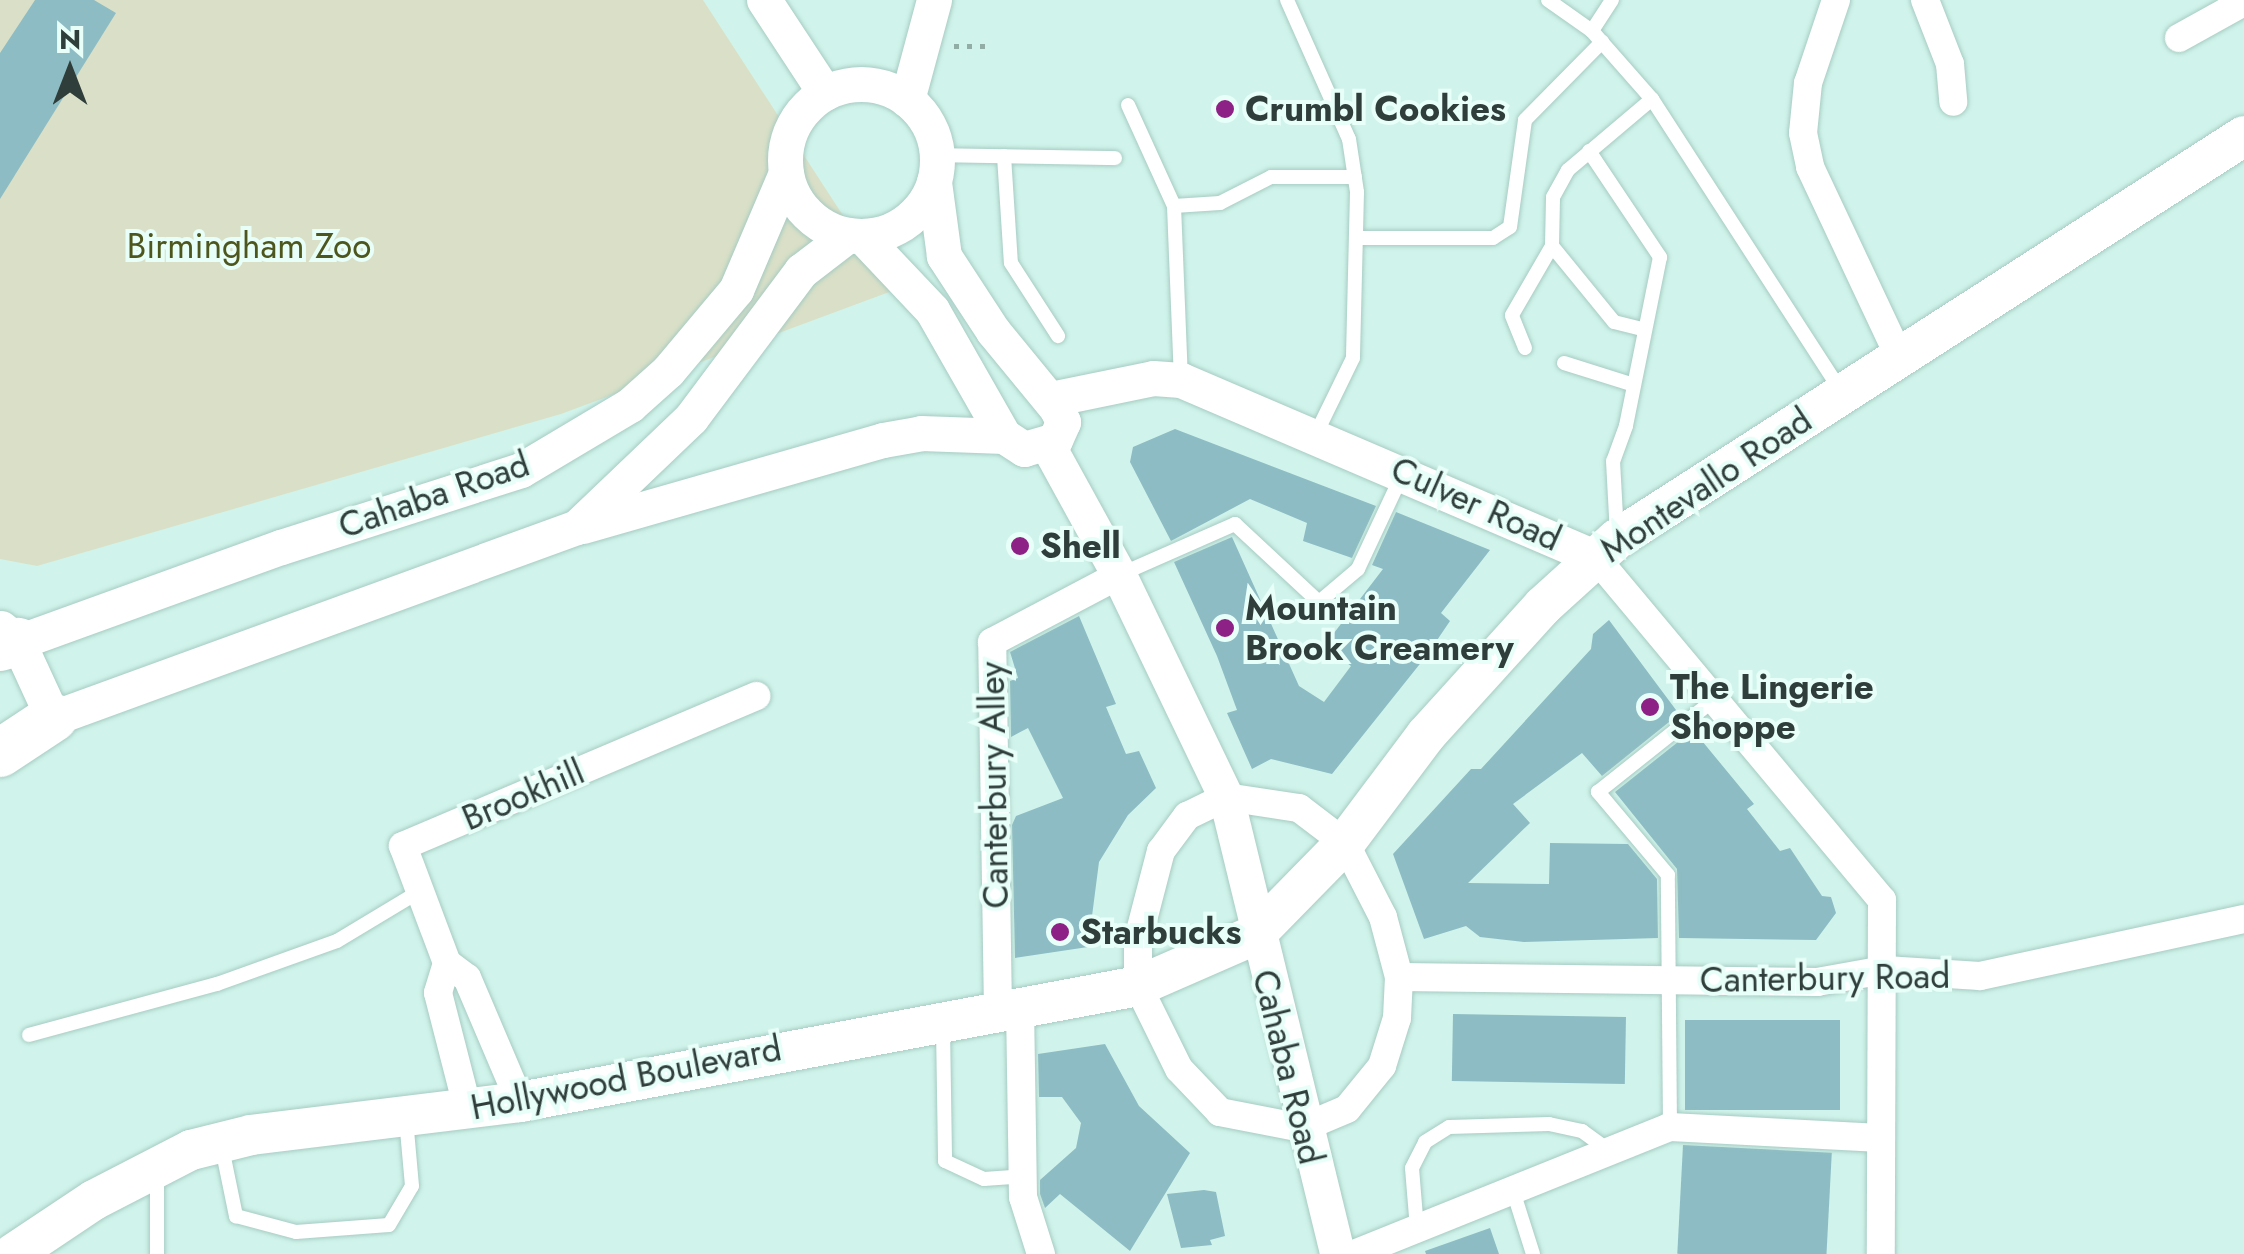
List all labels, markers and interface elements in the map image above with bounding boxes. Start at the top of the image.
text: N [59,19,81,60]
north arrow [20,20,120,120]
place label: Crumbl Cookies [1245,88,1506,130]
marker: Crumbl Cookies [1214,98,1236,120]
park label: Birmingham Zoo [127,225,371,267]
street label: Montevallo Road [1593,399,1819,571]
street label: Cahaba Road [333,443,535,547]
street label: Culver Road [1385,448,1567,560]
place label: Shell [1040,525,1121,567]
marker: Shell [1009,535,1031,557]
place label: Mountain Brook Creamery [1245,587,1514,669]
marker: Mountain Brook Creamery [1214,617,1236,639]
street label: Canterbury Alley [971,661,1017,909]
place label: The Lingerie Shoppe [1670,666,1874,748]
marker: The Lingerie Shoppe [1639,696,1661,718]
street label: Brookhill [456,751,590,839]
place label: Starbucks [1080,911,1241,953]
marker: Starbucks [1049,921,1071,943]
street label: Canterbury Road [1699,955,1951,1001]
street label: Cahaba Road [1244,965,1332,1169]
street label: Hollywood Boulevard [467,1027,785,1129]

